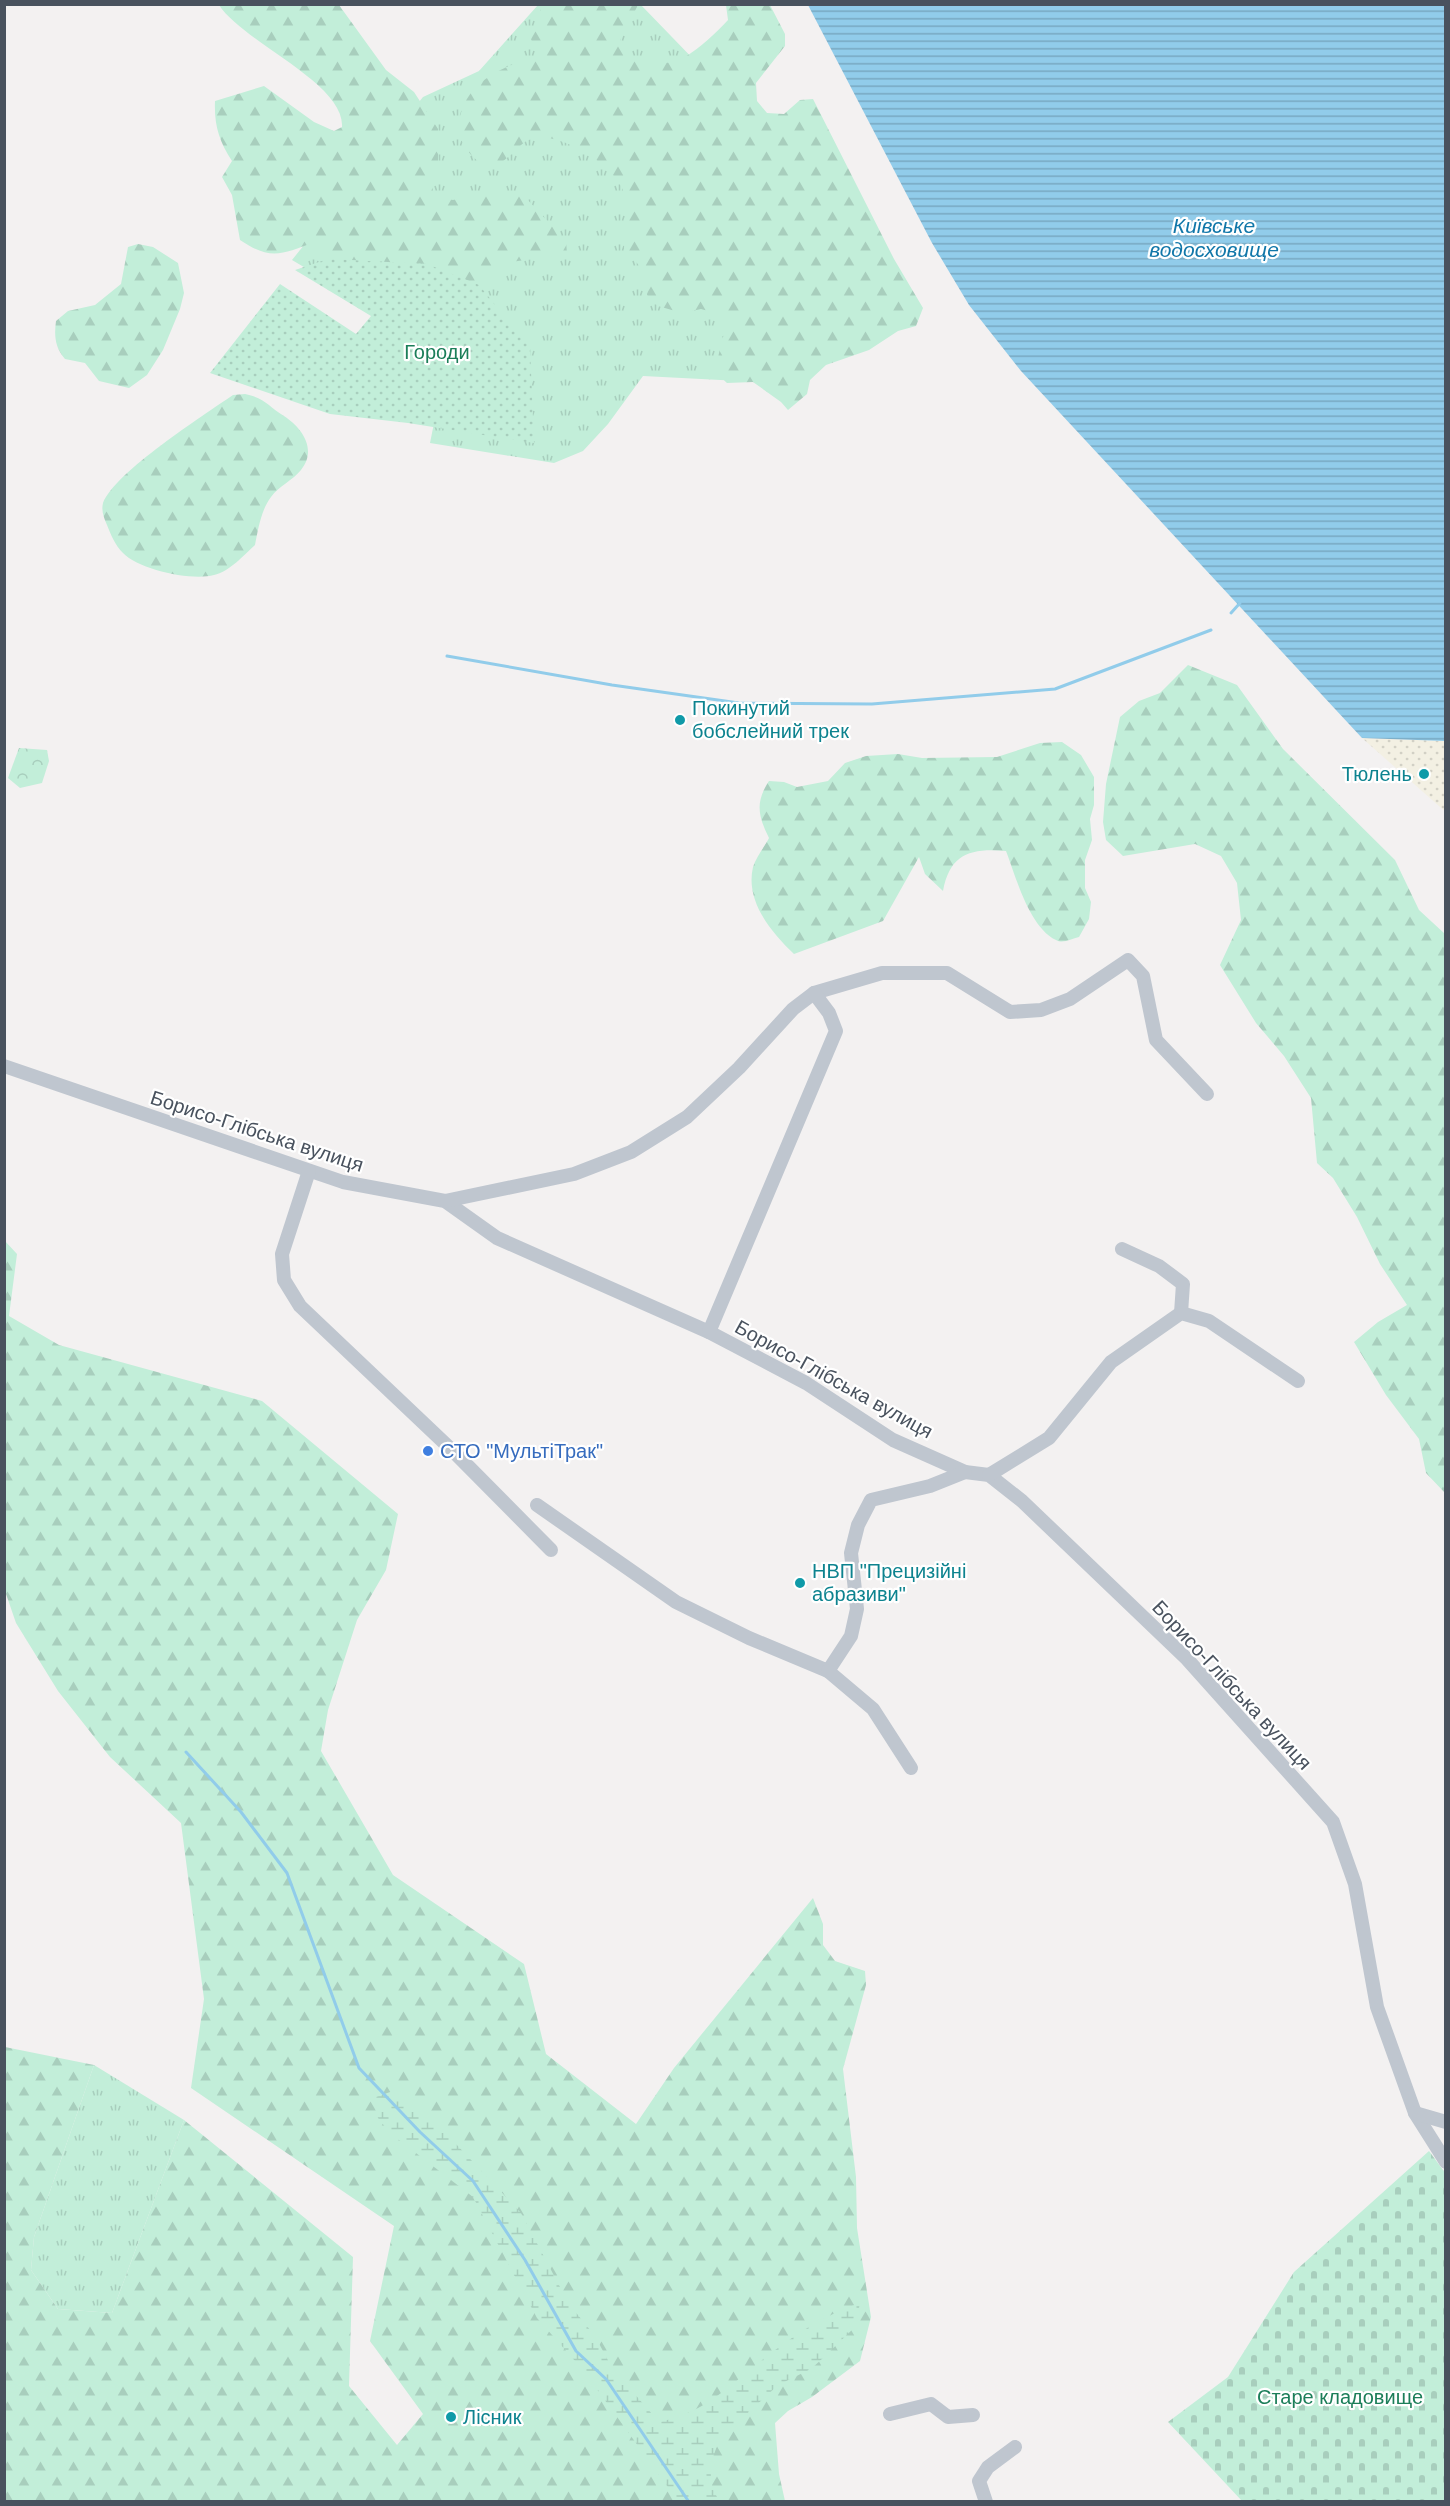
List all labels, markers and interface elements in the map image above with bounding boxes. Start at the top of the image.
water label: Київське водосховище [1149,214,1279,261]
park label: Городи [404,341,470,363]
place label: Покинутий бобслейний трек [692,697,849,742]
marker: Покинутий бобслейний трек [673,713,687,727]
place label: Тюлень [1342,763,1412,785]
marker: Тюлень [1417,767,1431,781]
street label: Борисо-Глібська вулиця [148,1086,366,1176]
street label: Борисо-Глібська вулиця [731,1315,937,1443]
place label: СТО "МультіТрак" [440,1440,603,1462]
marker: СТО "МультіТрак" [421,1444,435,1458]
place label: НВП "Прецизійні абразиви" [812,1560,966,1605]
marker: НВП "Прецизійні абразиви" [793,1576,807,1590]
street label: Борисо-Глібська вулиця [1148,1596,1316,1774]
park label: Старе кладовище [1257,2386,1423,2408]
place label: Лісник [463,2406,522,2428]
marker: Лісник [444,2410,458,2424]

